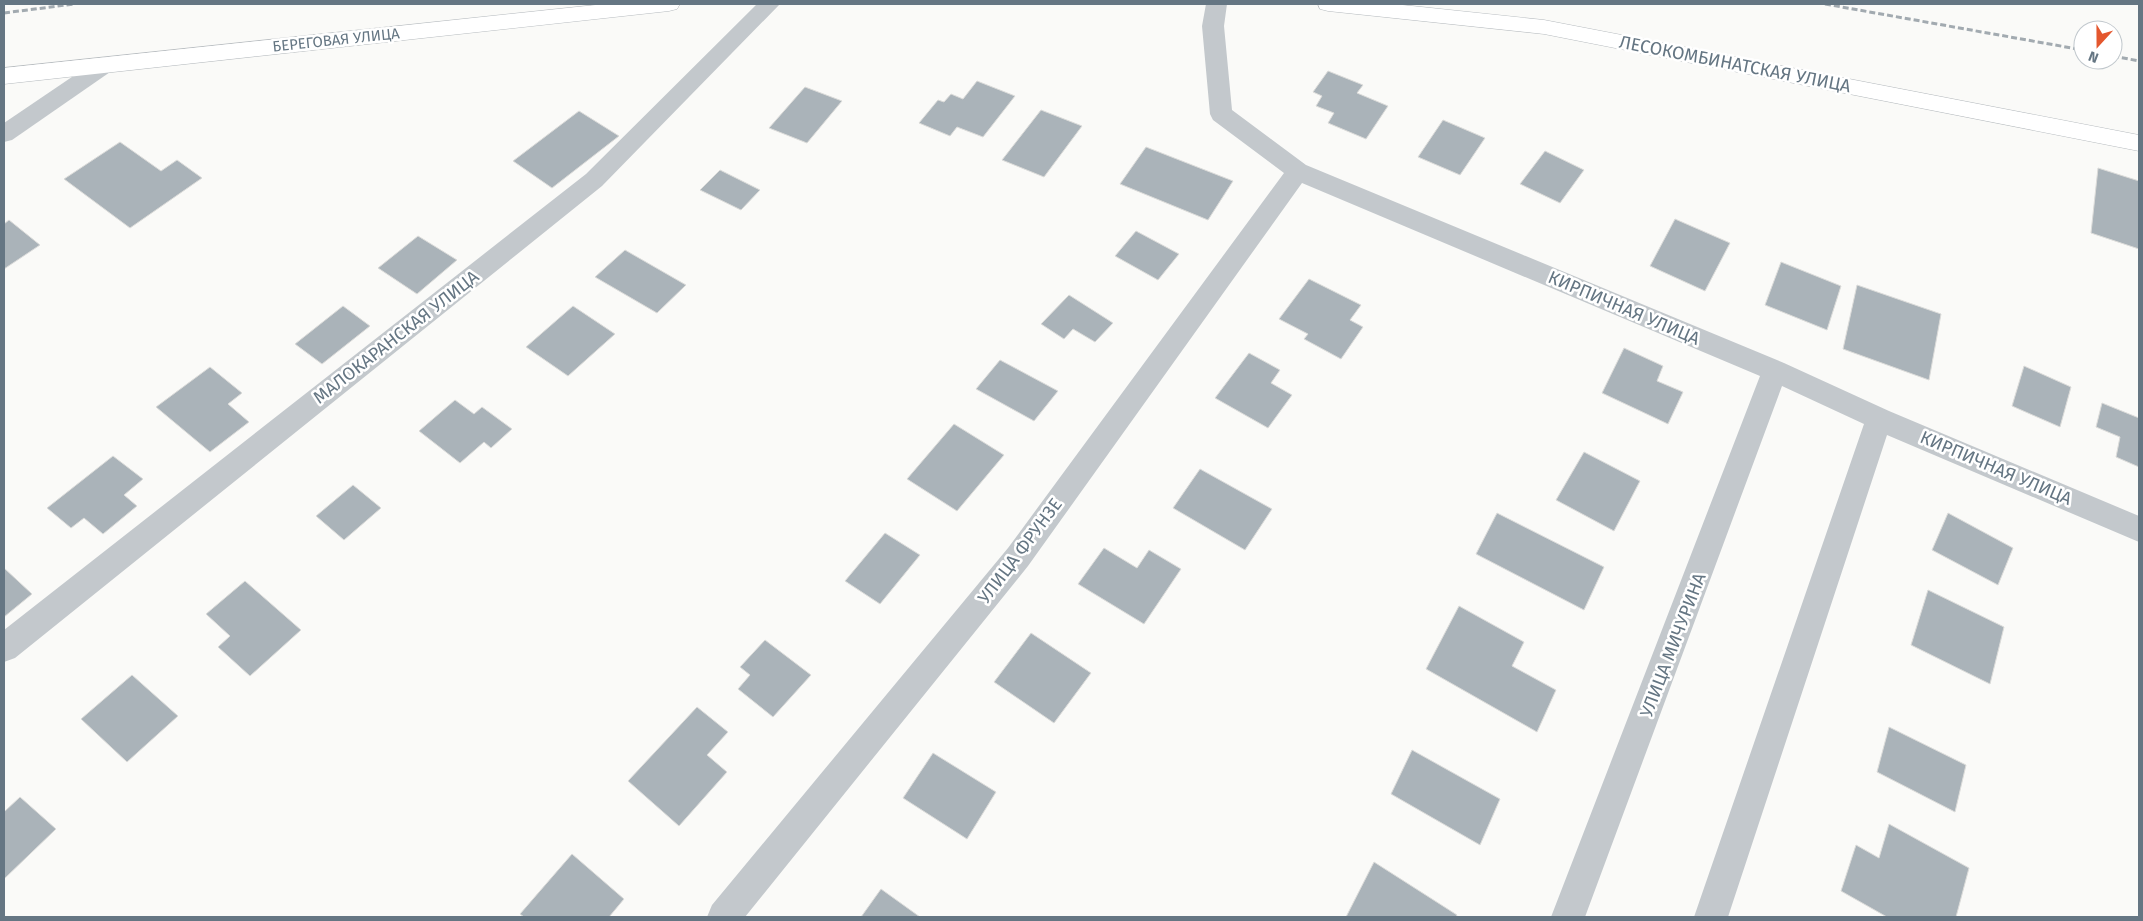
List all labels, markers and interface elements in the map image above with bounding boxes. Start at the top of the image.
north arrow [2073,20,2123,70]
street label: БЕРЕГОВАЯ УЛИЦА [272,24,401,56]
street label: ЛЕСОКОМБИНАТСКАЯ УЛИЦА [1617,31,1853,97]
text: N [2086,47,2101,66]
street label: МАЛОКАРАНСКАЯ УЛИЦА [309,265,484,408]
street label: КИРПИЧНАЯ УЛИЦА [1545,266,1704,350]
street label: КИРПИЧНАЯ УЛИЦА [1917,426,2076,510]
street label: УЛИЦА ФРУНЗЕ [973,494,1067,608]
street label: УЛИЦА МИЧУРИНА [1635,569,1711,720]

